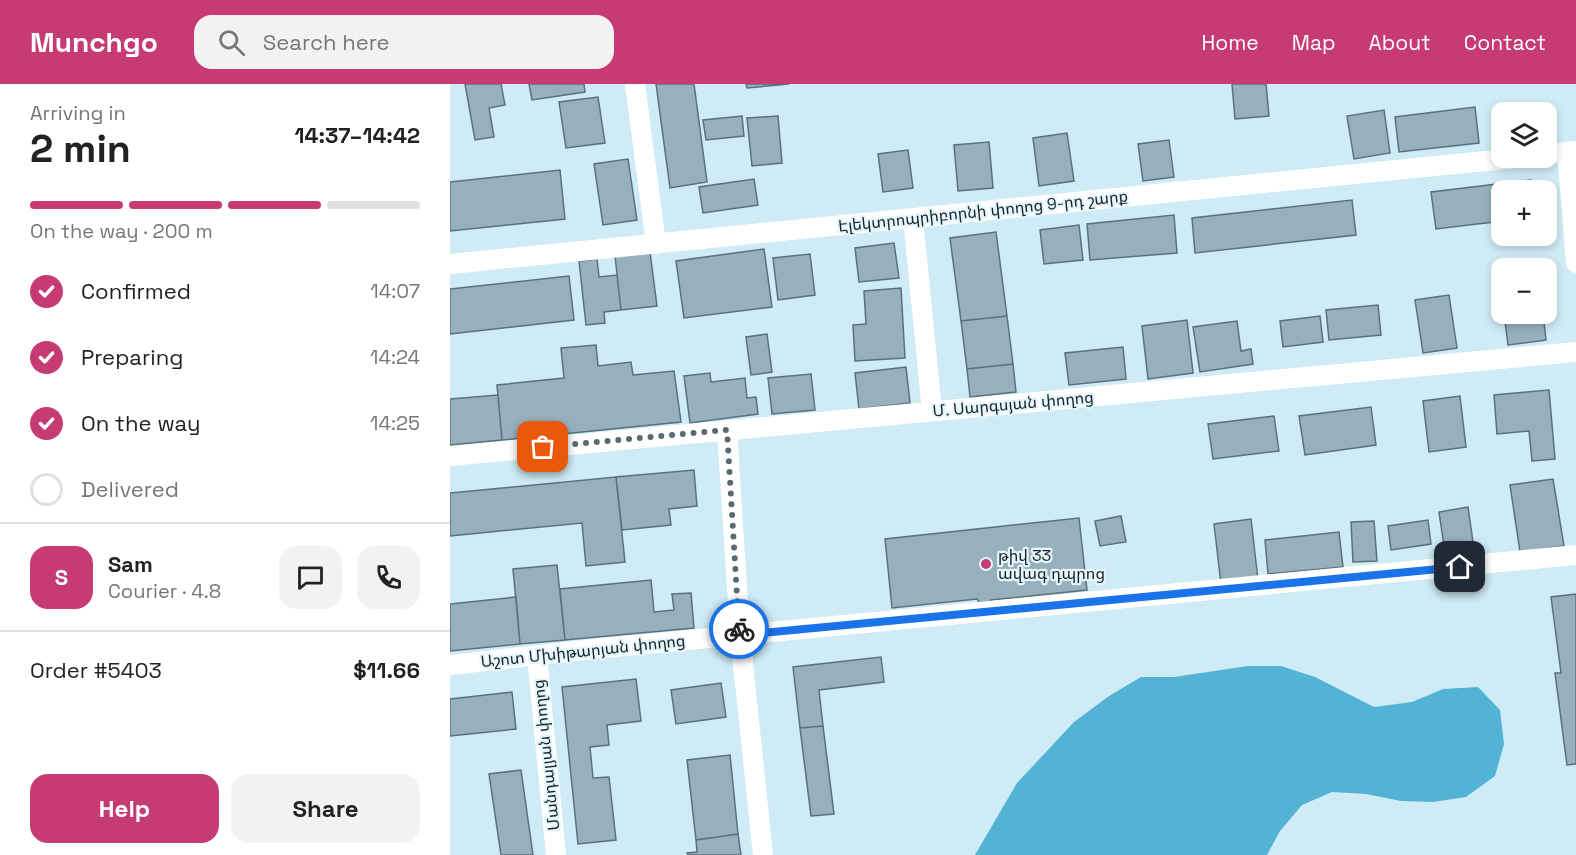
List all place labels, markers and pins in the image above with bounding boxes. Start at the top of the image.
pin [517,421,568,472]
pin [1434,541,1485,592]
place label: թիվ 33 ավագ դպրոց [998,545,1105,584]
marker: թիվ 33 ավագ դպրոց [979,557,993,571]

